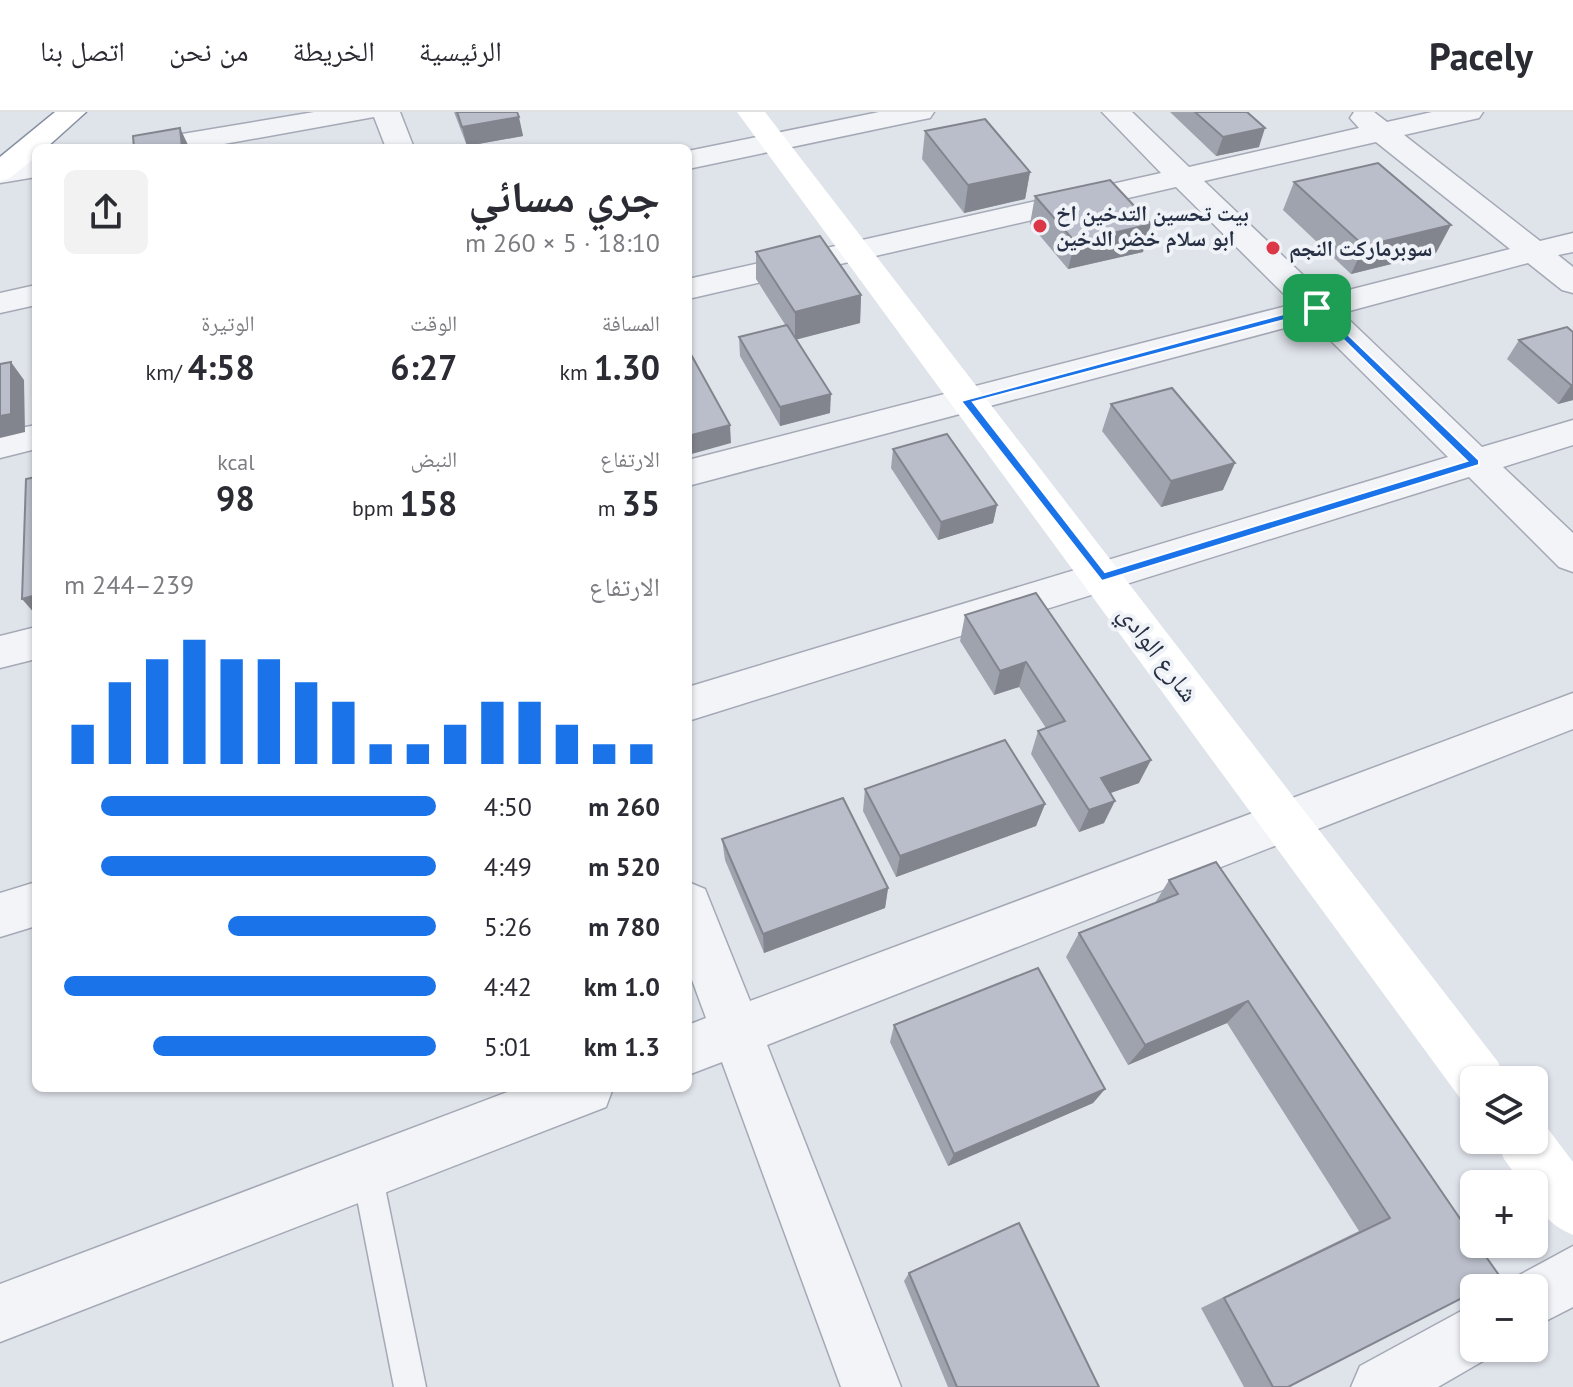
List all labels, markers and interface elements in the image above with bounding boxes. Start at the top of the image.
text: Pacely [1429,31,1533,80]
text: اتصل بنا [40,32,125,69]
text: من نحن [169,32,248,69]
text: الخريطة [292,32,375,69]
text: الرئيسية [419,32,502,69]
text: جري مسائي [468,167,660,224]
button: share [64,170,148,254]
place label: بيت تحسين التدخين اخ ابو سلام خضر الدخين [1056,199,1249,254]
marker: بيت تحسين التدخين اخ ابو سلام خضر الدخين [1031,217,1049,235]
text: 18:10 · 5 × 260 m [465,226,660,259]
place label: سوبرماركت النجم [1289,234,1432,263]
marker: سوبرماركت النجم [1264,239,1282,257]
pin [1283,274,1351,342]
icon: arrive [1295,286,1339,330]
text: الوتيرة [201,309,255,337]
text: الوقت [410,309,457,337]
text: المسافة [602,309,660,337]
text: 4:58 [188,345,255,389]
text: 6:27 [390,345,457,389]
text: 1.30 [594,345,660,389]
text: /km [146,358,188,386]
text: km [560,358,594,386]
text: النبض [410,445,457,473]
text: الارتفاع [600,445,660,473]
text: kcal [217,448,255,476]
text: 98 [216,476,255,520]
text: 158 [400,481,457,525]
text: 35 [621,481,660,525]
text: bpm [352,494,400,522]
text: m [598,494,621,522]
text: 239–244 m [64,568,194,601]
text: الارتفاع [589,570,660,603]
street label: شارع الوادي [1108,598,1206,711]
text: 4:50 [484,790,532,823]
text: 260 m [588,790,660,823]
text: 4:49 [484,850,532,883]
text: 520 m [588,850,660,883]
text: 5:26 [484,910,532,943]
text: 780 m [588,910,660,943]
text: 4:42 [484,970,532,1003]
text: 1.0 km [584,970,660,1003]
text: 5:01 [484,1030,532,1063]
text: 1.3 km [584,1030,660,1063]
map controls [1460,1066,1548,1362]
button: layers [1460,1066,1548,1154]
button: + [1460,1170,1548,1258]
button: − [1460,1274,1548,1362]

